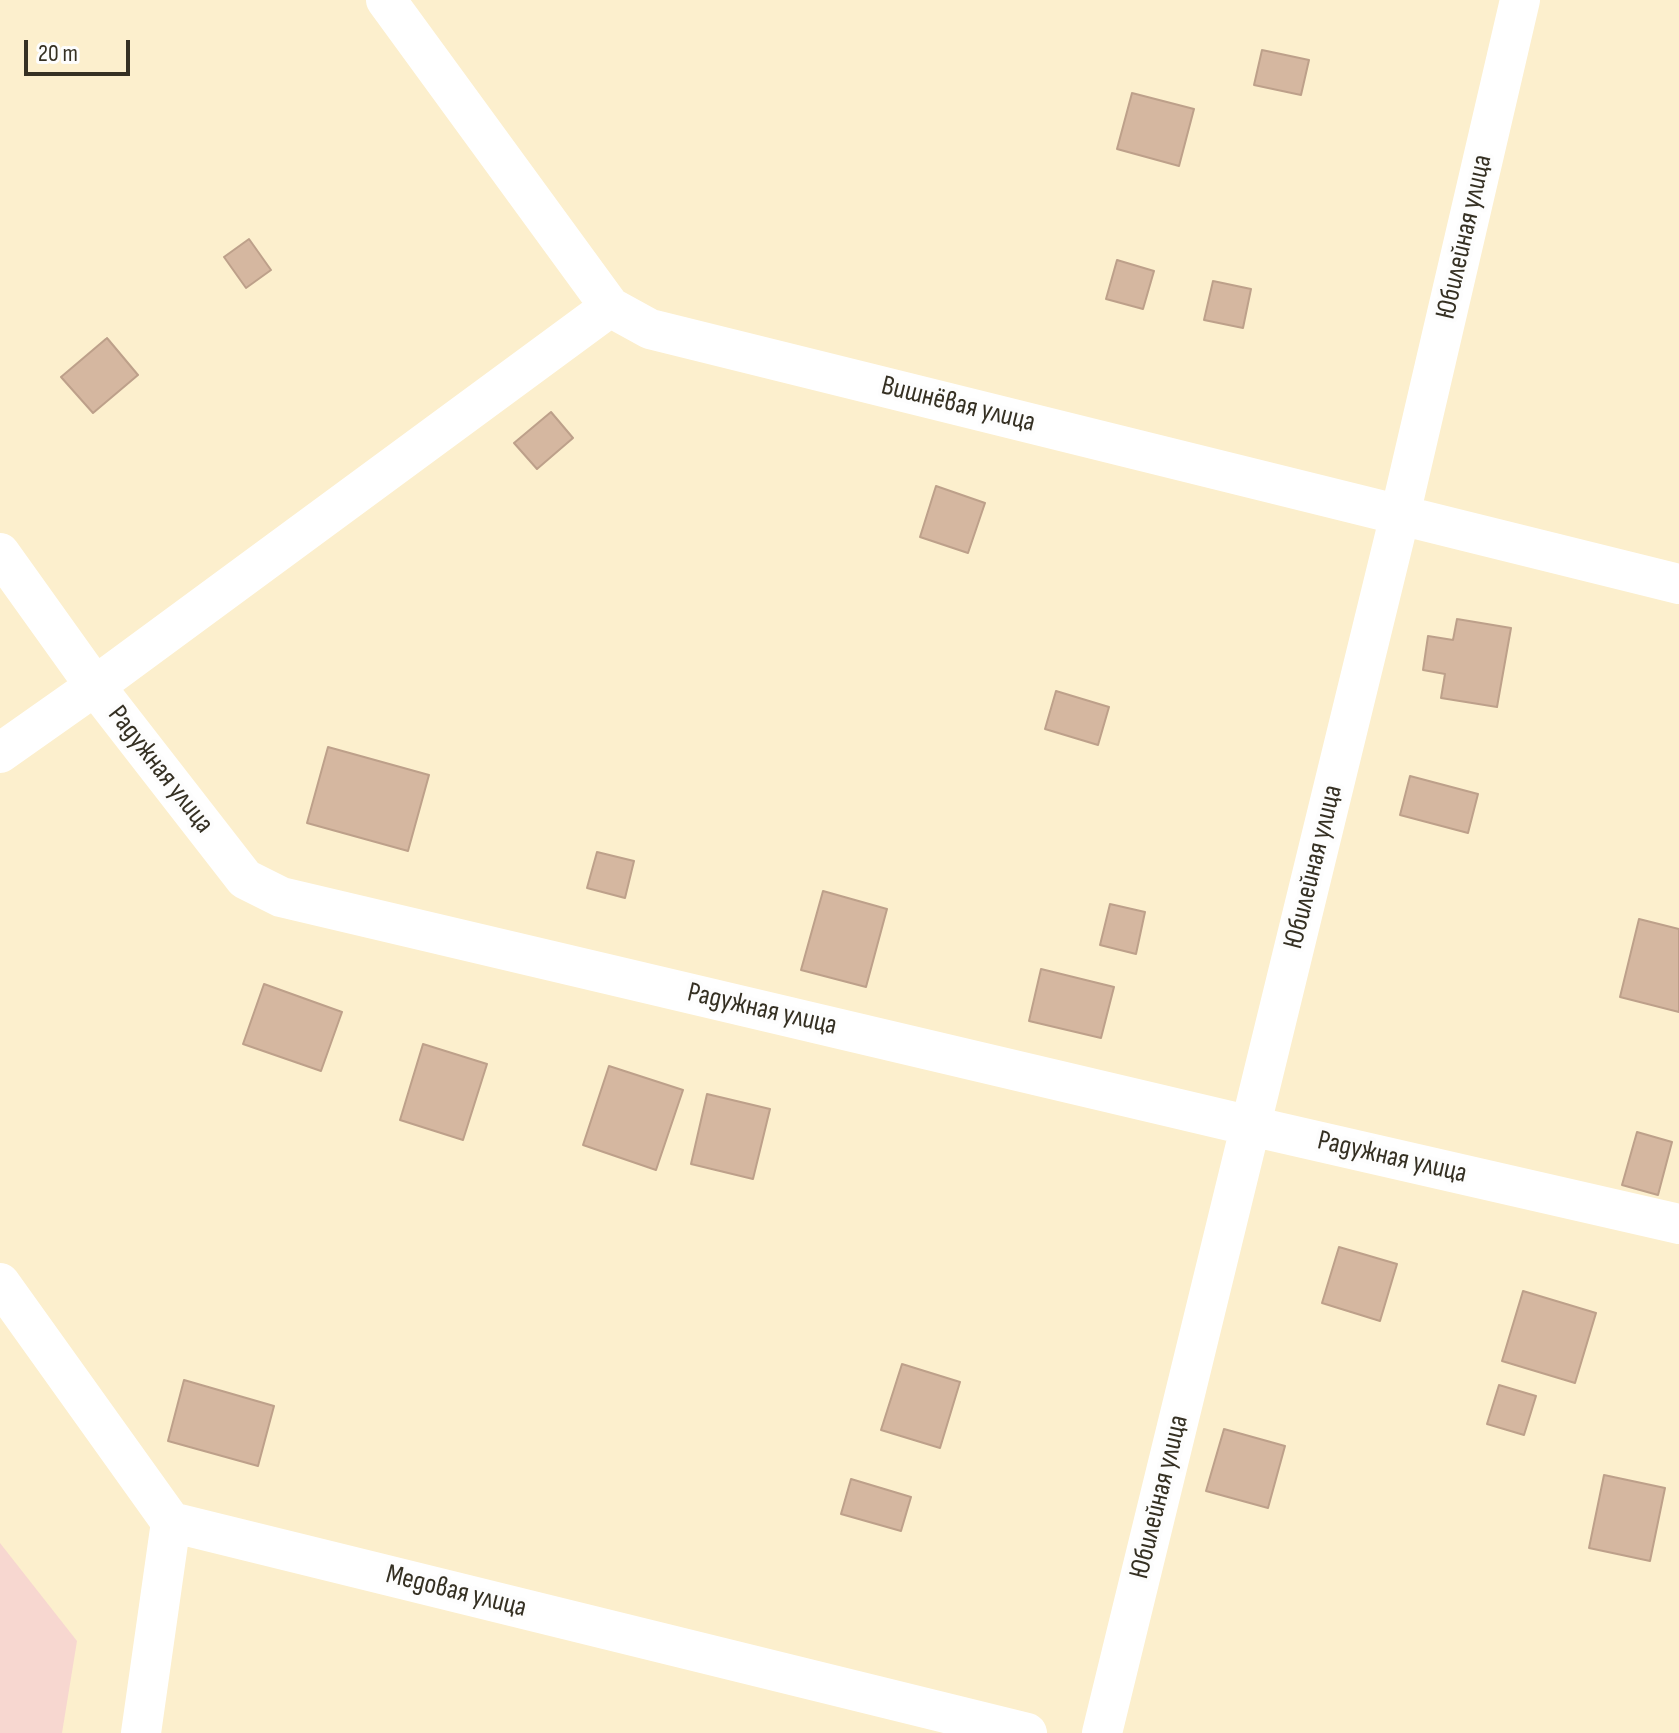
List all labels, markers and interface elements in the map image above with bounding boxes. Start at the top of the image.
scale bar [28,24,134,74]
text: 20 m [38,39,78,68]
street label: Юбилейная улица [1430,152,1500,322]
street label: Вишнёвая улица [878,370,1038,440]
street label: Радужная улица [100,700,220,840]
street label: Юбилейная улица [1277,782,1351,952]
street label: Радужная улица [684,977,840,1043]
street label: Радужная улица [1314,1125,1470,1191]
street label: Юбилейная улица [1123,1412,1197,1582]
street label: Медовая улица [382,1558,530,1626]

